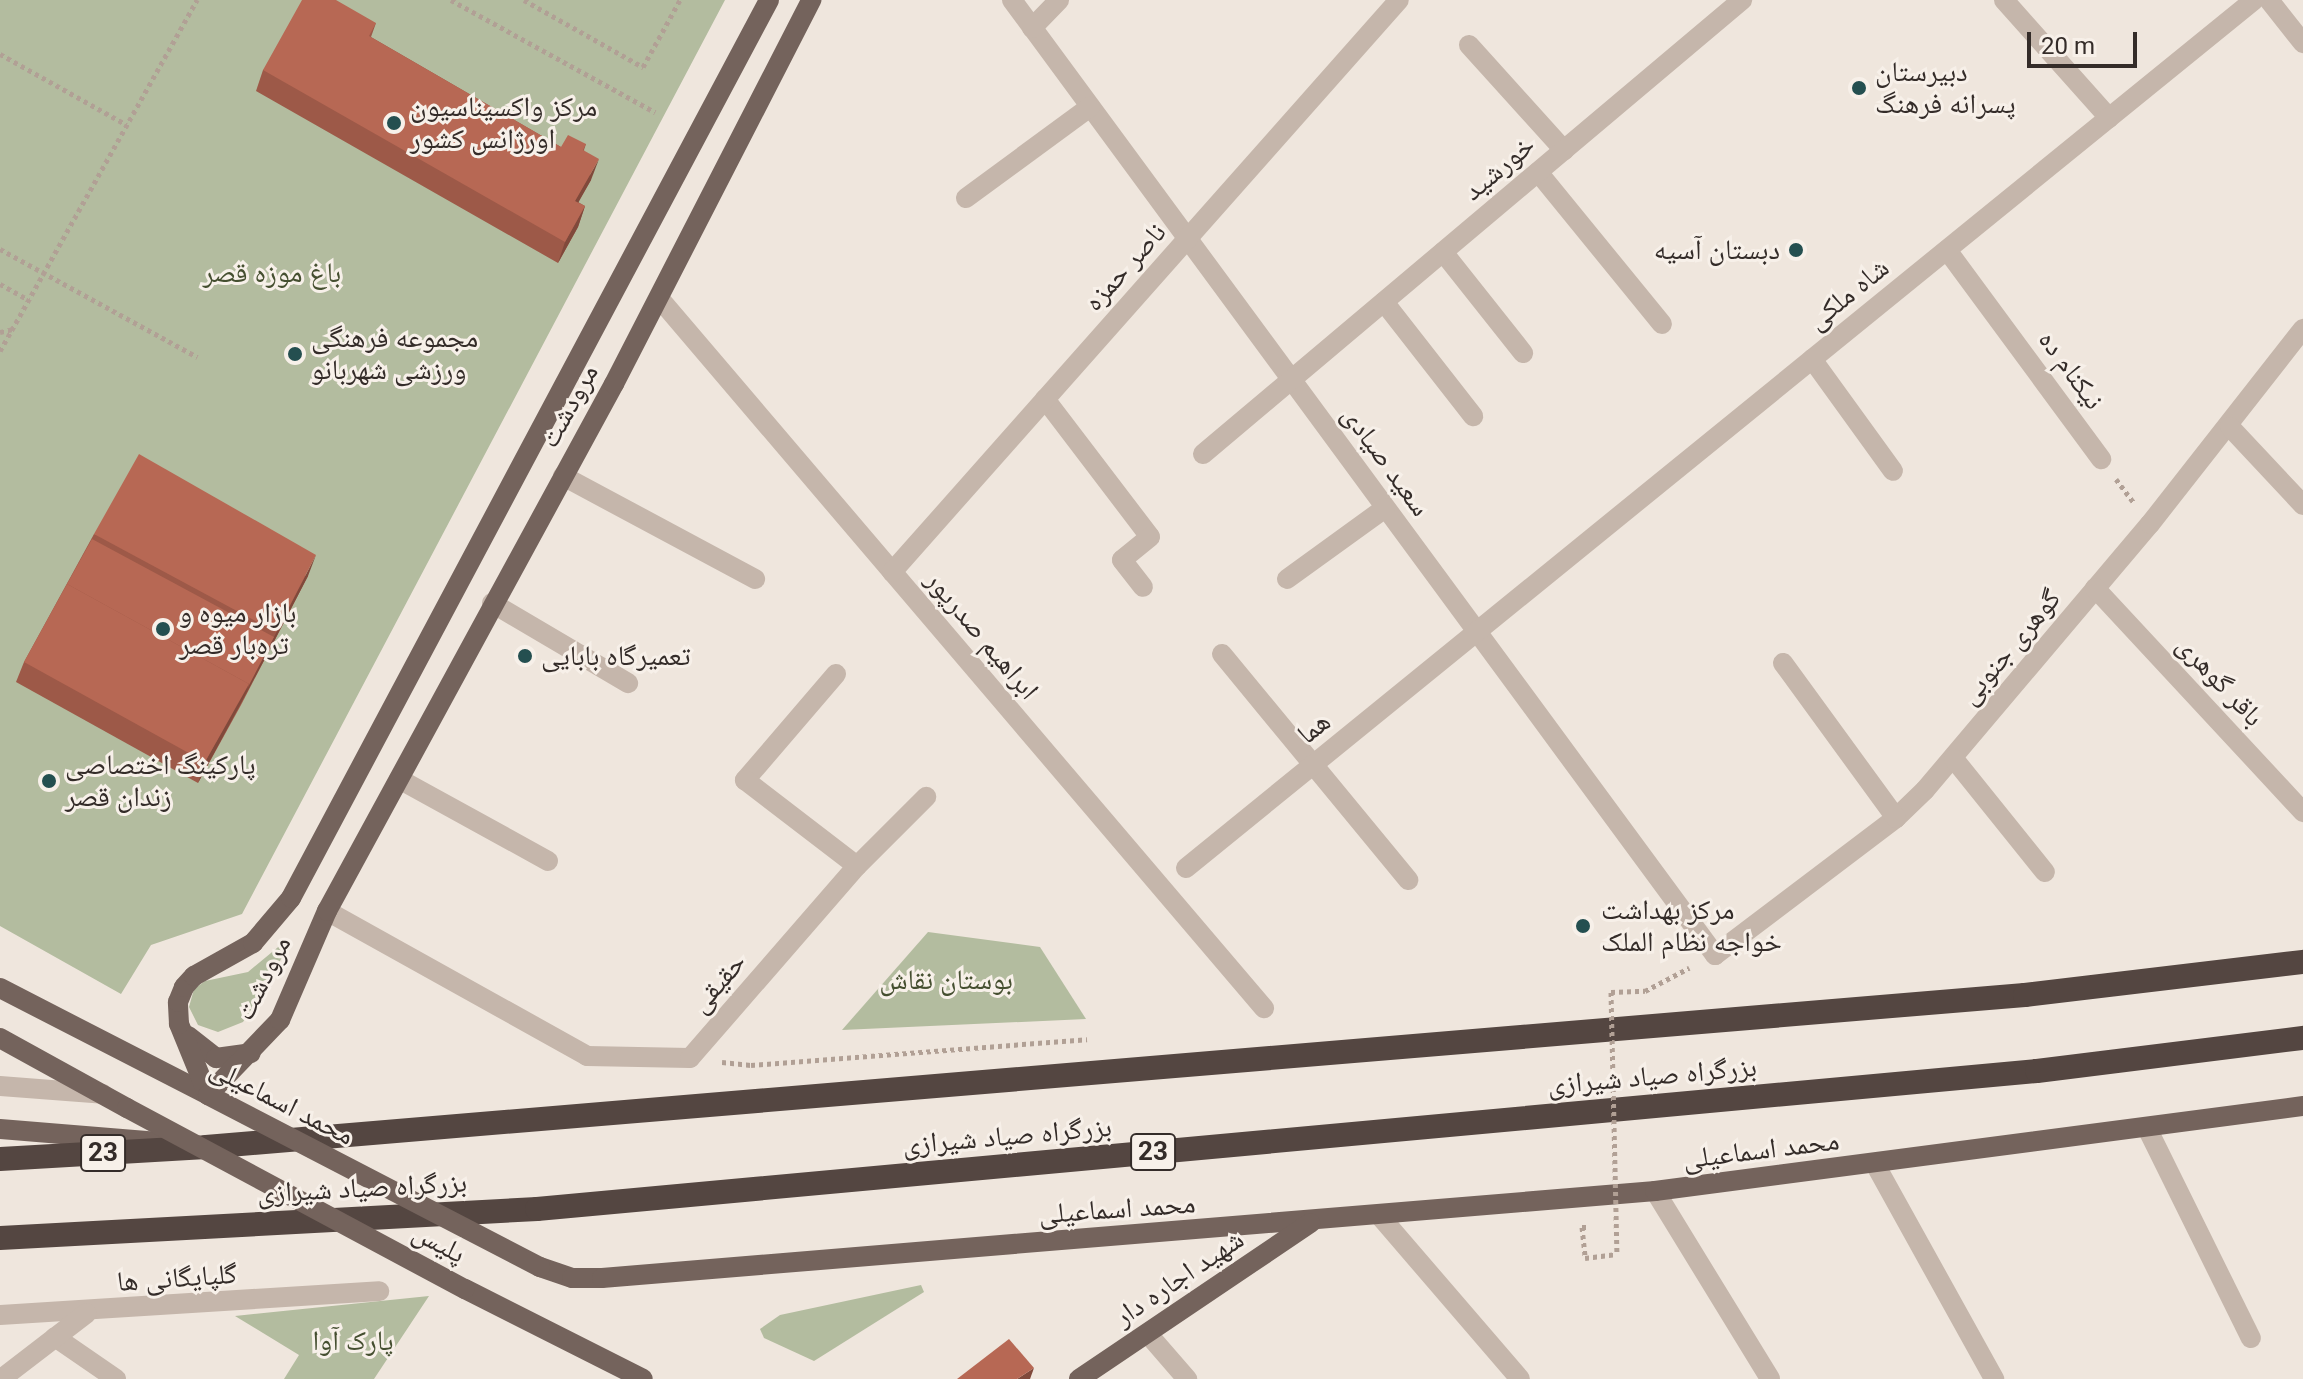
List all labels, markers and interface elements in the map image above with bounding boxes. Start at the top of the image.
scale bar [2031,16,2141,66]
text: 20 m [2041,32,2095,60]
place label: دبیرستان پسرانه فرهنگ [1875,55,2016,121]
marker: دبیرستان پسرانه فرهنگ [1850,79,1868,97]
place label: مرکز واکسیناسیون اورژانس کشور [410,90,597,156]
marker: مرکز واکسیناسیون اورژانس کشور [385,114,403,132]
street label: خورشید [1456,128,1542,208]
street label: ناصر حمزه [1077,216,1173,318]
place label: دبستان آسیه [1654,233,1780,267]
marker: دبستان آسیه [1787,241,1805,259]
street label: شاه ملکی [1800,251,1896,337]
park label: باغ موزه قصر [203,256,341,290]
place label: مجموعه فرهنگی ورزشی شهربانو [311,321,478,387]
street label: نیکنام ده [2031,324,2111,416]
marker: مجموعه فرهنگی ورزشی شهربانو [286,345,304,363]
street label: مرودشت [532,358,606,454]
street label: سعید صیادی [1335,399,1437,523]
street label: ابراهیم صدرپور [918,564,1046,706]
street label: گوهری جنوبی [1952,582,2068,712]
place label: بازار میوه و تره‌بار قصر [179,596,296,662]
marker: بازار میوه و تره‌بار قصر [154,620,172,638]
street label: باقر گوهری [2169,628,2271,734]
place label: تعمیرگاه بابایی [541,639,691,673]
marker: تعمیرگاه بابایی [516,647,534,665]
street label: هما [1291,705,1337,751]
place label: پارکینگ اختصاصی زندان قصر [65,748,256,814]
marker: پارکینگ اختصاصی زندان قصر [40,772,58,790]
place label: مرکز بهداشت خواجه نظام الملک [1601,893,1782,959]
marker: مرکز بهداشت خواجه نظام الملک [1572,915,1594,937]
street label: مرودشت [228,930,298,1026]
street label: حقیقی [683,946,753,1020]
park label: بوستان نقاش [879,963,1013,997]
street label: بزرگراه صیاد شیرازی [1546,1050,1758,1102]
street label: محمد اسماعیلی [204,1051,360,1153]
street label: بزرگراه صیاد شیرازی [901,1110,1113,1162]
street label: محمد اسماعیلی [1681,1124,1841,1176]
road number: 23 [1129,1130,1177,1174]
road number: 23 [79,1131,127,1175]
street label: بزرگراه صیاد شیرازی [256,1166,468,1210]
street label: محمد اسماعیلی [1037,1187,1197,1231]
street label: پلیس [407,1215,471,1271]
street label: شهید اجاره دار [1108,1222,1250,1334]
street label: گلپایگانی ها [116,1257,238,1299]
park label: پارک آوا [312,1324,394,1358]

